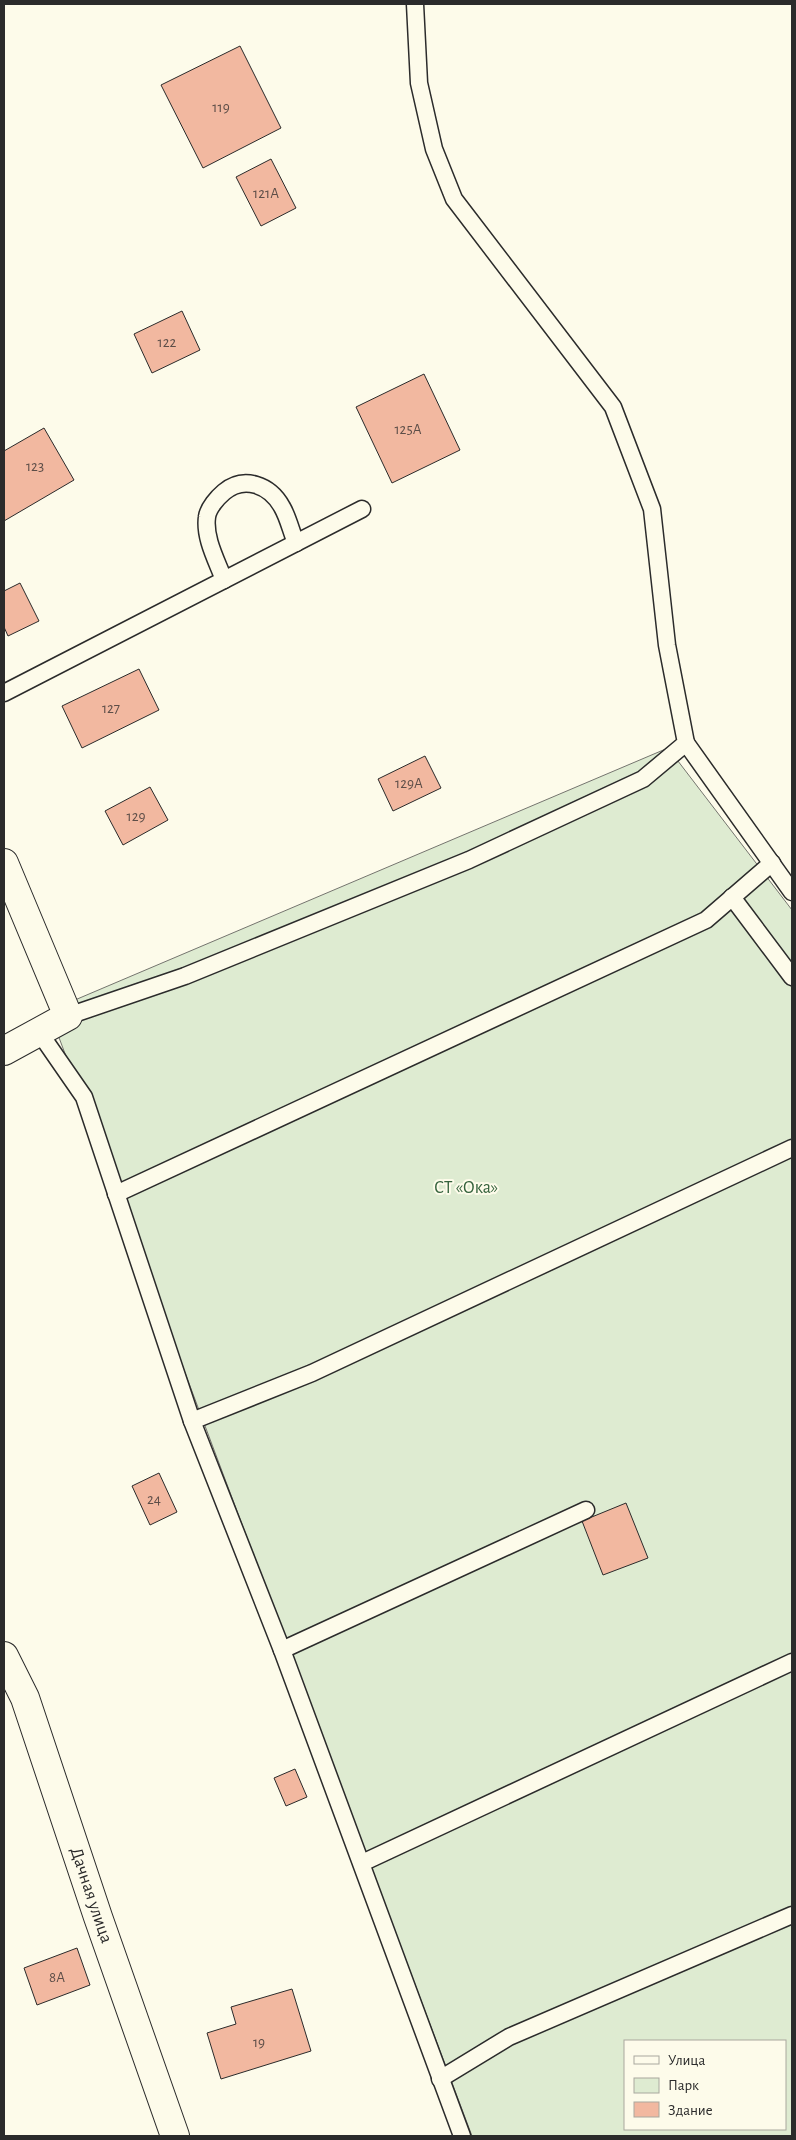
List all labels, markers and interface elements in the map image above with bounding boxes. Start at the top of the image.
house number: 119 [212,100,230,115]
house number: 121А [253,186,279,201]
house number: 122 [158,335,177,350]
house number: 125А [394,422,422,437]
house number: 123 [26,459,44,474]
house number: 127 [102,701,120,716]
house number: 129А [395,776,423,791]
house number: 129 [126,809,146,824]
park label: СТ «Ока» [434,1179,498,1197]
house number: 24 [147,1492,161,1507]
street label: Дачная улица [66,1845,116,1946]
house number: 8А [49,1970,65,1985]
house number: 19 [253,2035,265,2050]
legend [624,2040,786,2130]
text: Улица [668,2053,705,2068]
text: Парк [668,2078,699,2093]
text: Здание [668,2103,713,2118]

